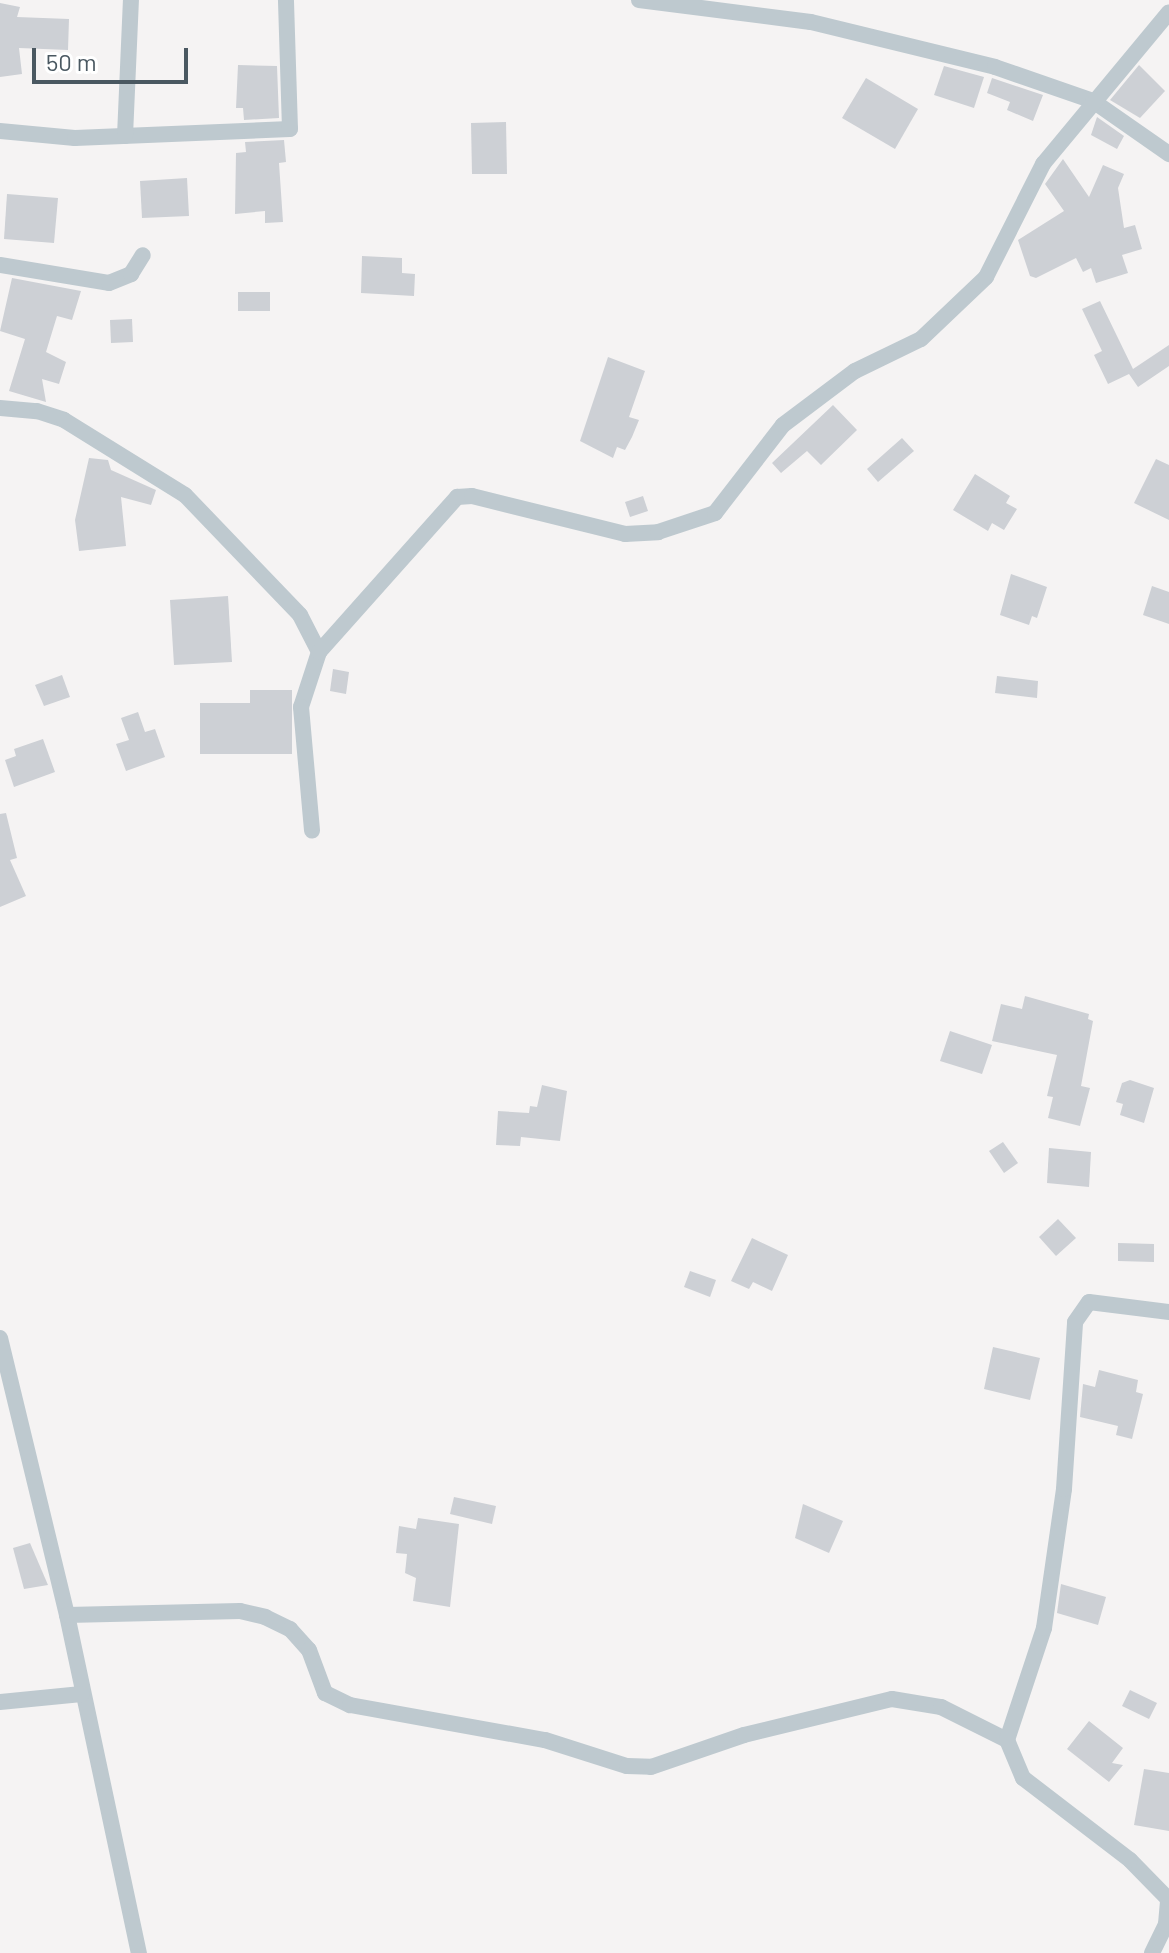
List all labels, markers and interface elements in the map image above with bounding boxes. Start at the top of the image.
scale bar [36,32,192,82]
text: 50 m [46,47,97,76]

